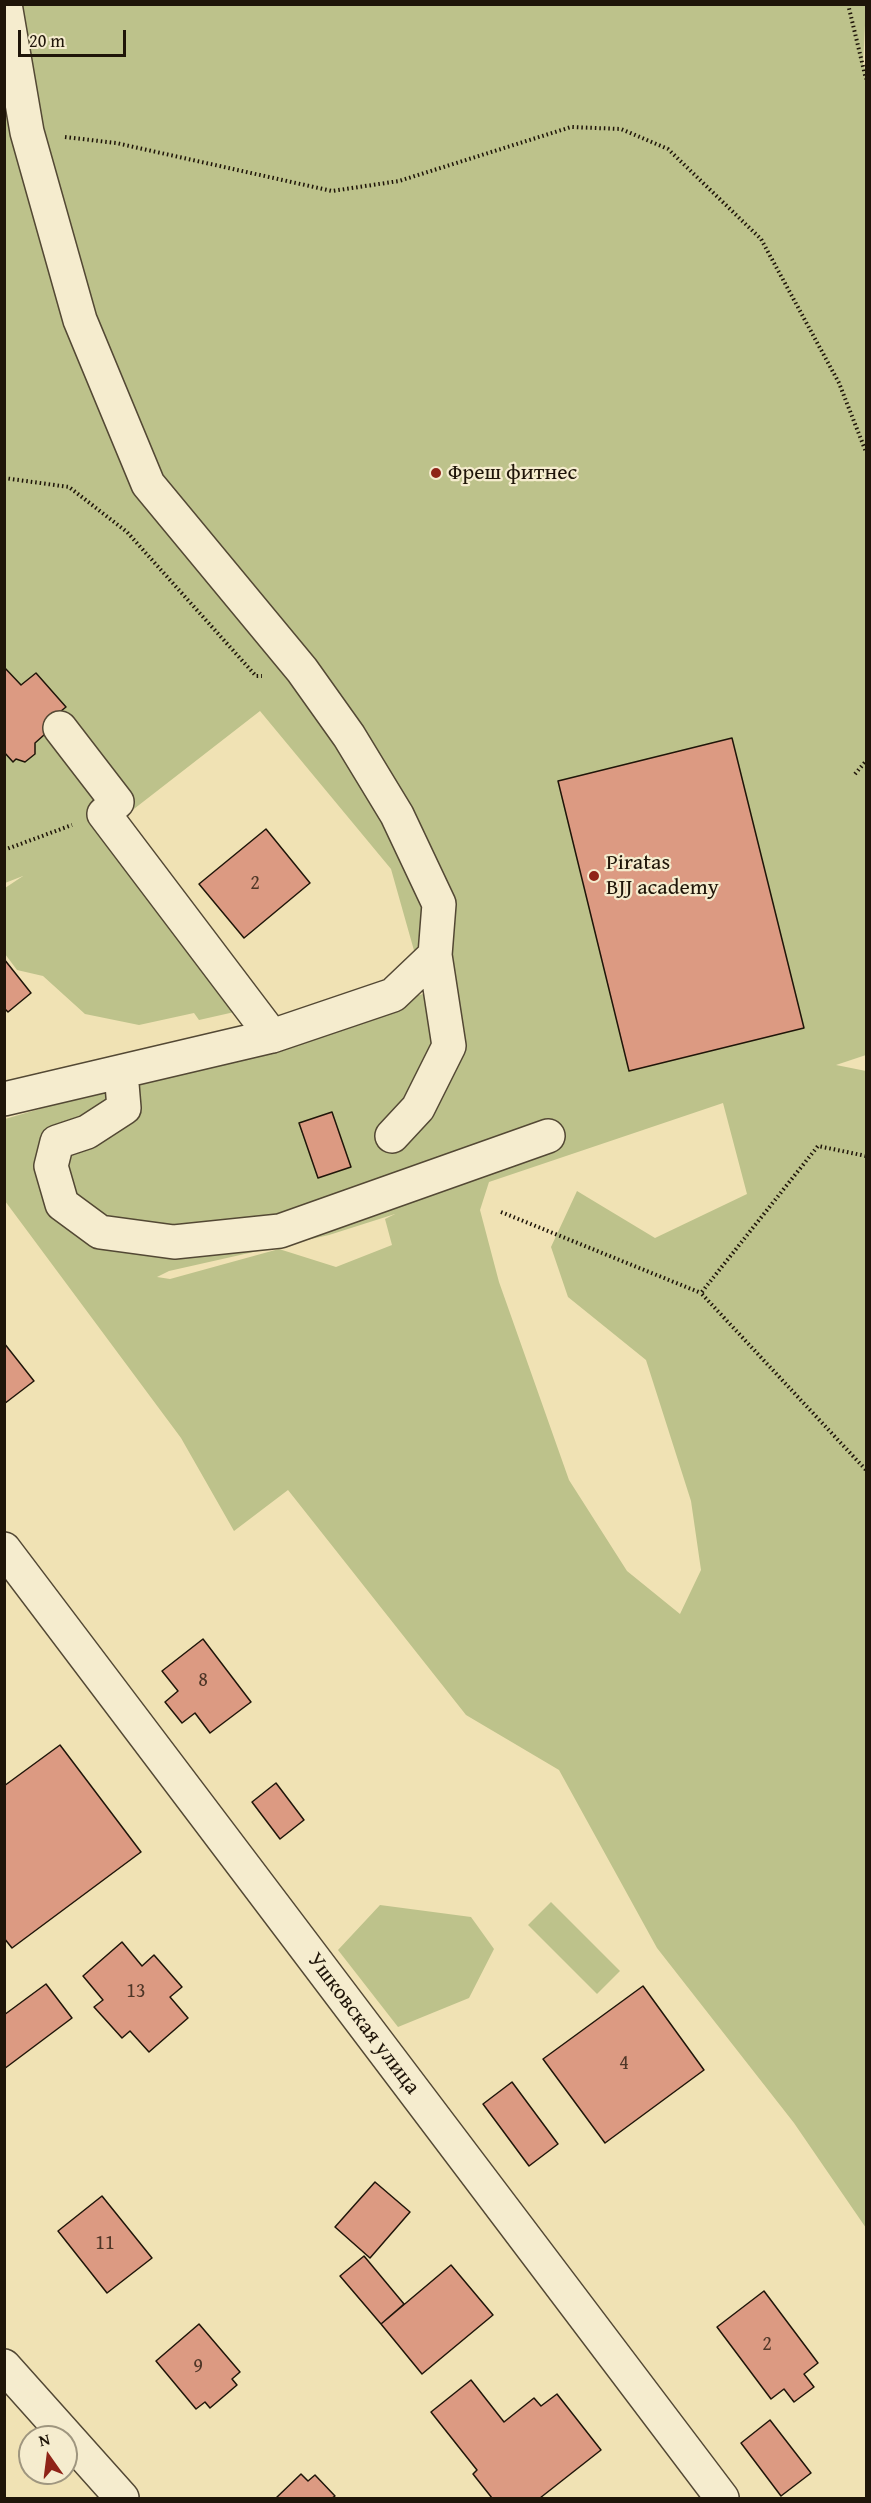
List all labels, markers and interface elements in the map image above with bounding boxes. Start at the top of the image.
scale bar [21,18,129,56]
text: 20 m [29,27,65,54]
place label: Фреш фитнес [448,460,577,486]
marker: Фреш фитнес [429,466,443,480]
place label: Piratas BJJ academy [606,850,719,902]
marker: Piratas BJJ academy [587,869,601,883]
house number: 2 [250,872,260,896]
house number: 8 [198,1669,208,1693]
street label: Ушковская улица [301,1948,425,2100]
house number: 13 [126,1980,146,2004]
house number: 4 [619,2052,629,2076]
house number: 11 [95,2232,115,2256]
house number: 2 [762,2333,772,2357]
house number: 9 [193,2355,203,2379]
north arrow [18,2425,78,2485]
text: N [36,2427,52,2452]

